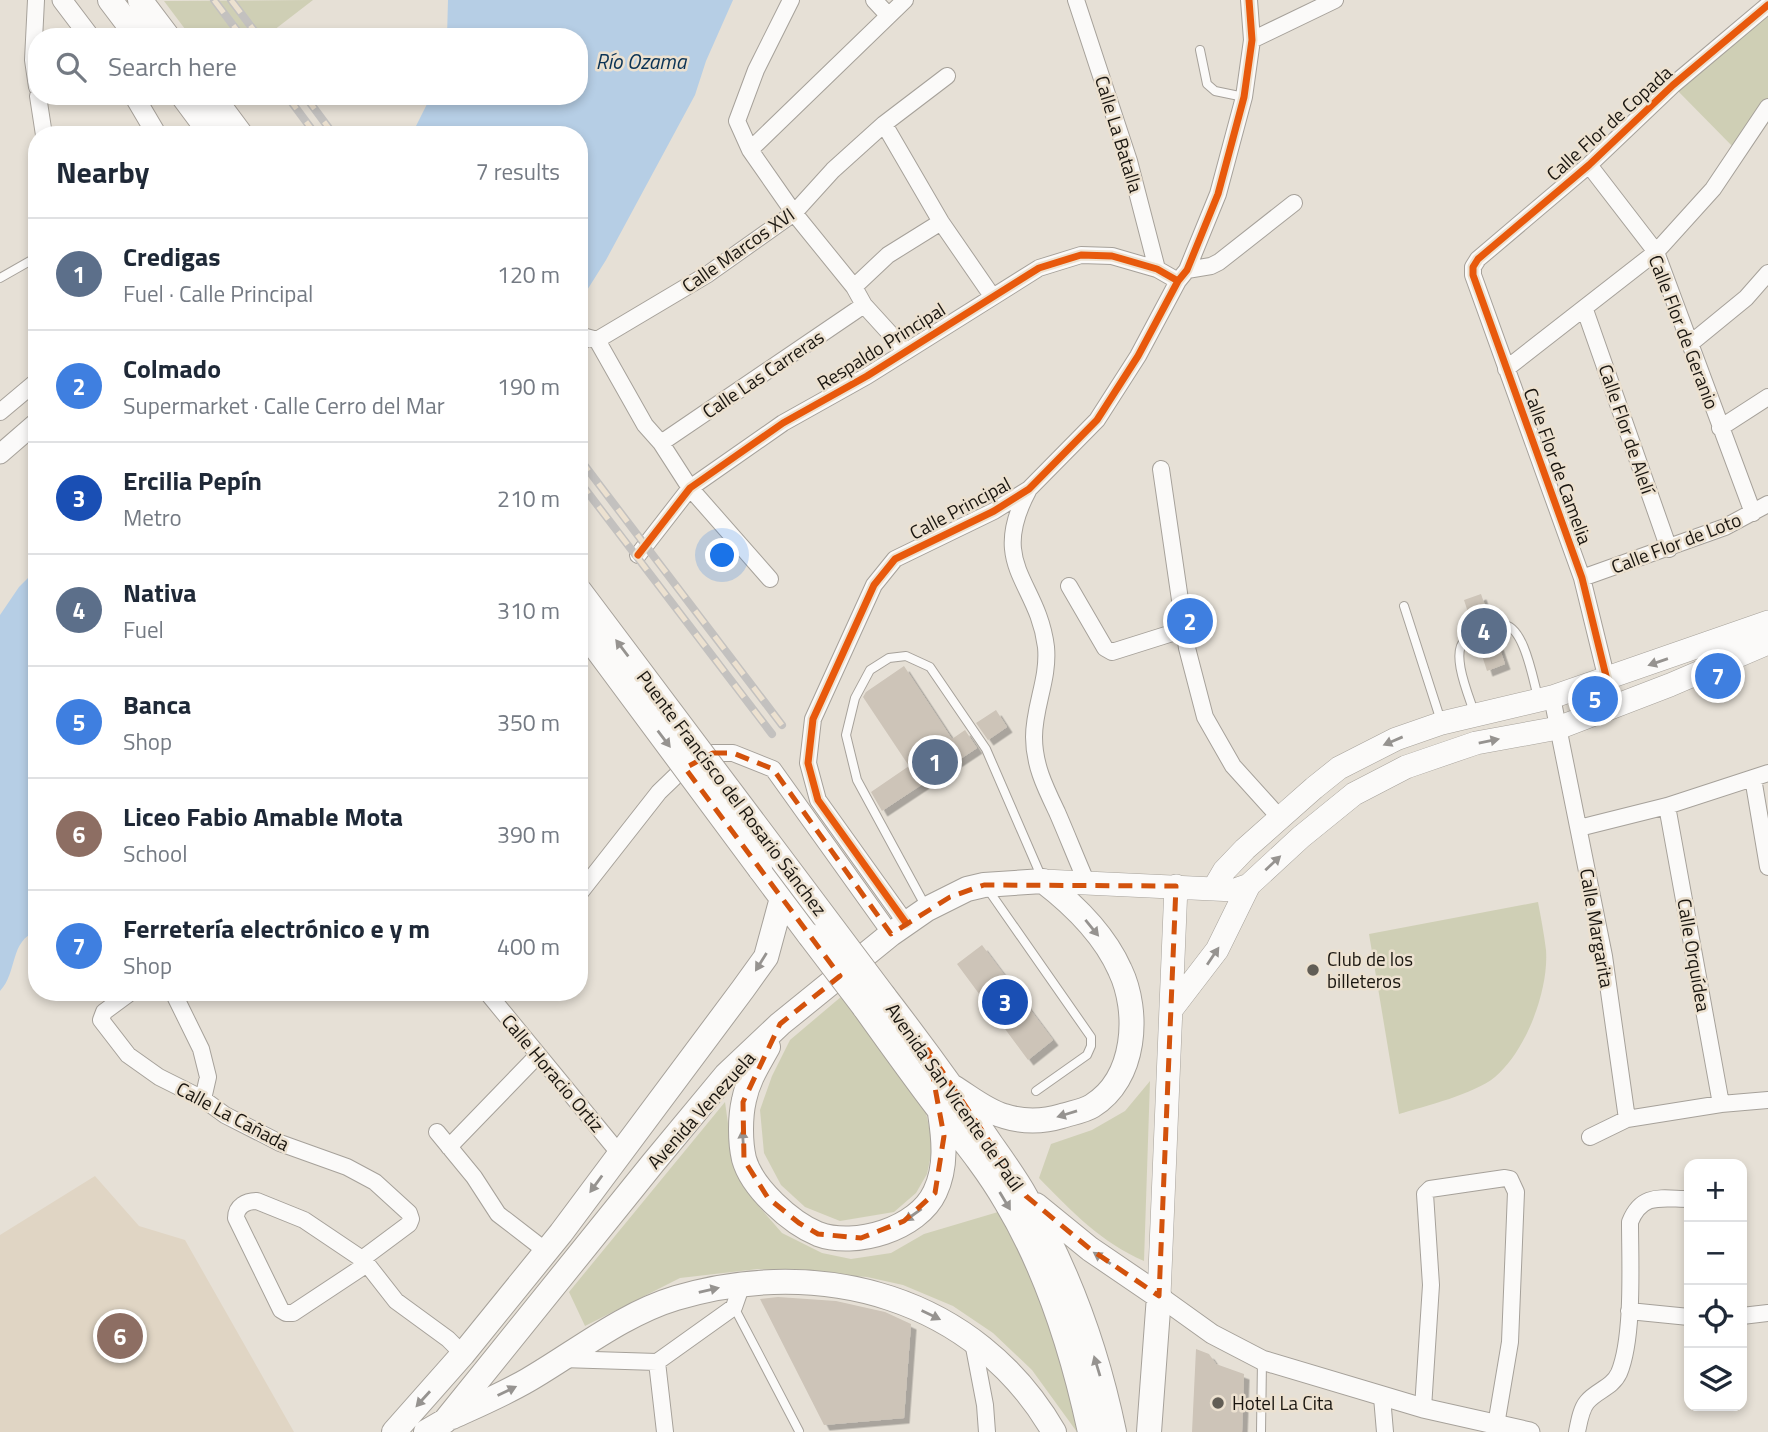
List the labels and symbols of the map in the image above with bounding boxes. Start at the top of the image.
water label: Río Ozama [596,45,688,77]
street label: Calle Flor de Copada [1539,58,1678,187]
street label: Calle La Batalla [1088,72,1151,196]
street label: Calle Marcos XVI [675,200,800,299]
street label: Calle Flor de Geranio [1642,250,1727,413]
street label: Respaldo Principal [811,294,951,397]
street label: Calle Las Carreras [696,322,830,425]
street label: Calle Flor de Alelí [1592,360,1664,499]
street label: Calle Flor de Camelia [1517,383,1600,549]
street label: Calle Principal [904,469,1016,546]
street label: Calle Flor de Loto [1607,504,1745,581]
your location [705,538,739,572]
pin: 2 [1167,595,1213,647]
pin: 4 [1461,605,1507,657]
one-way arrow [615,639,630,657]
pin: 7 [1695,650,1741,702]
one-way arrow [1647,657,1668,668]
street label: Puente Francisco del Rosario Sánchez [630,664,835,922]
pin: 5 [1572,673,1618,725]
one-way arrow [656,730,670,748]
one-way arrow [1383,735,1403,747]
one-way arrow [1478,735,1500,746]
pin: 1 [912,736,958,788]
one-way arrow [1264,856,1281,872]
street label: Calle Margarita [1573,866,1622,990]
street label: Calle Orquídea [1670,896,1719,1014]
one-way arrow [1084,919,1099,937]
place label: Club de los billeteros [1327,944,1413,995]
one-way arrow [1206,946,1219,966]
one-way arrow [755,953,768,972]
marker: Club de los billeteros [1305,962,1321,978]
pin: 3 [982,976,1028,1028]
street label: Avenida San Vicente de Paúl [879,996,1032,1197]
street label: Calle Horacio Ortiz [495,1007,612,1138]
street label: Avenida Venezuela [640,1044,762,1175]
street label: Calle La Cañada [172,1074,295,1158]
one-way arrow [1056,1110,1077,1120]
one-way arrow [737,1129,748,1151]
one-way arrow [590,1175,604,1193]
one-way arrow [999,1191,1011,1211]
one-way arrow [904,1208,922,1222]
one-way arrow [1093,1252,1112,1265]
one-way arrow [698,1285,720,1296]
one-way arrow [921,1309,941,1321]
pin: 6 [97,1310,143,1362]
one-way arrow [1092,1355,1102,1376]
one-way arrow [497,1385,517,1396]
place label: Hotel La Cita [1232,1388,1333,1417]
one-way arrow [415,1390,431,1408]
marker: Hotel La Cita [1210,1395,1226,1411]

